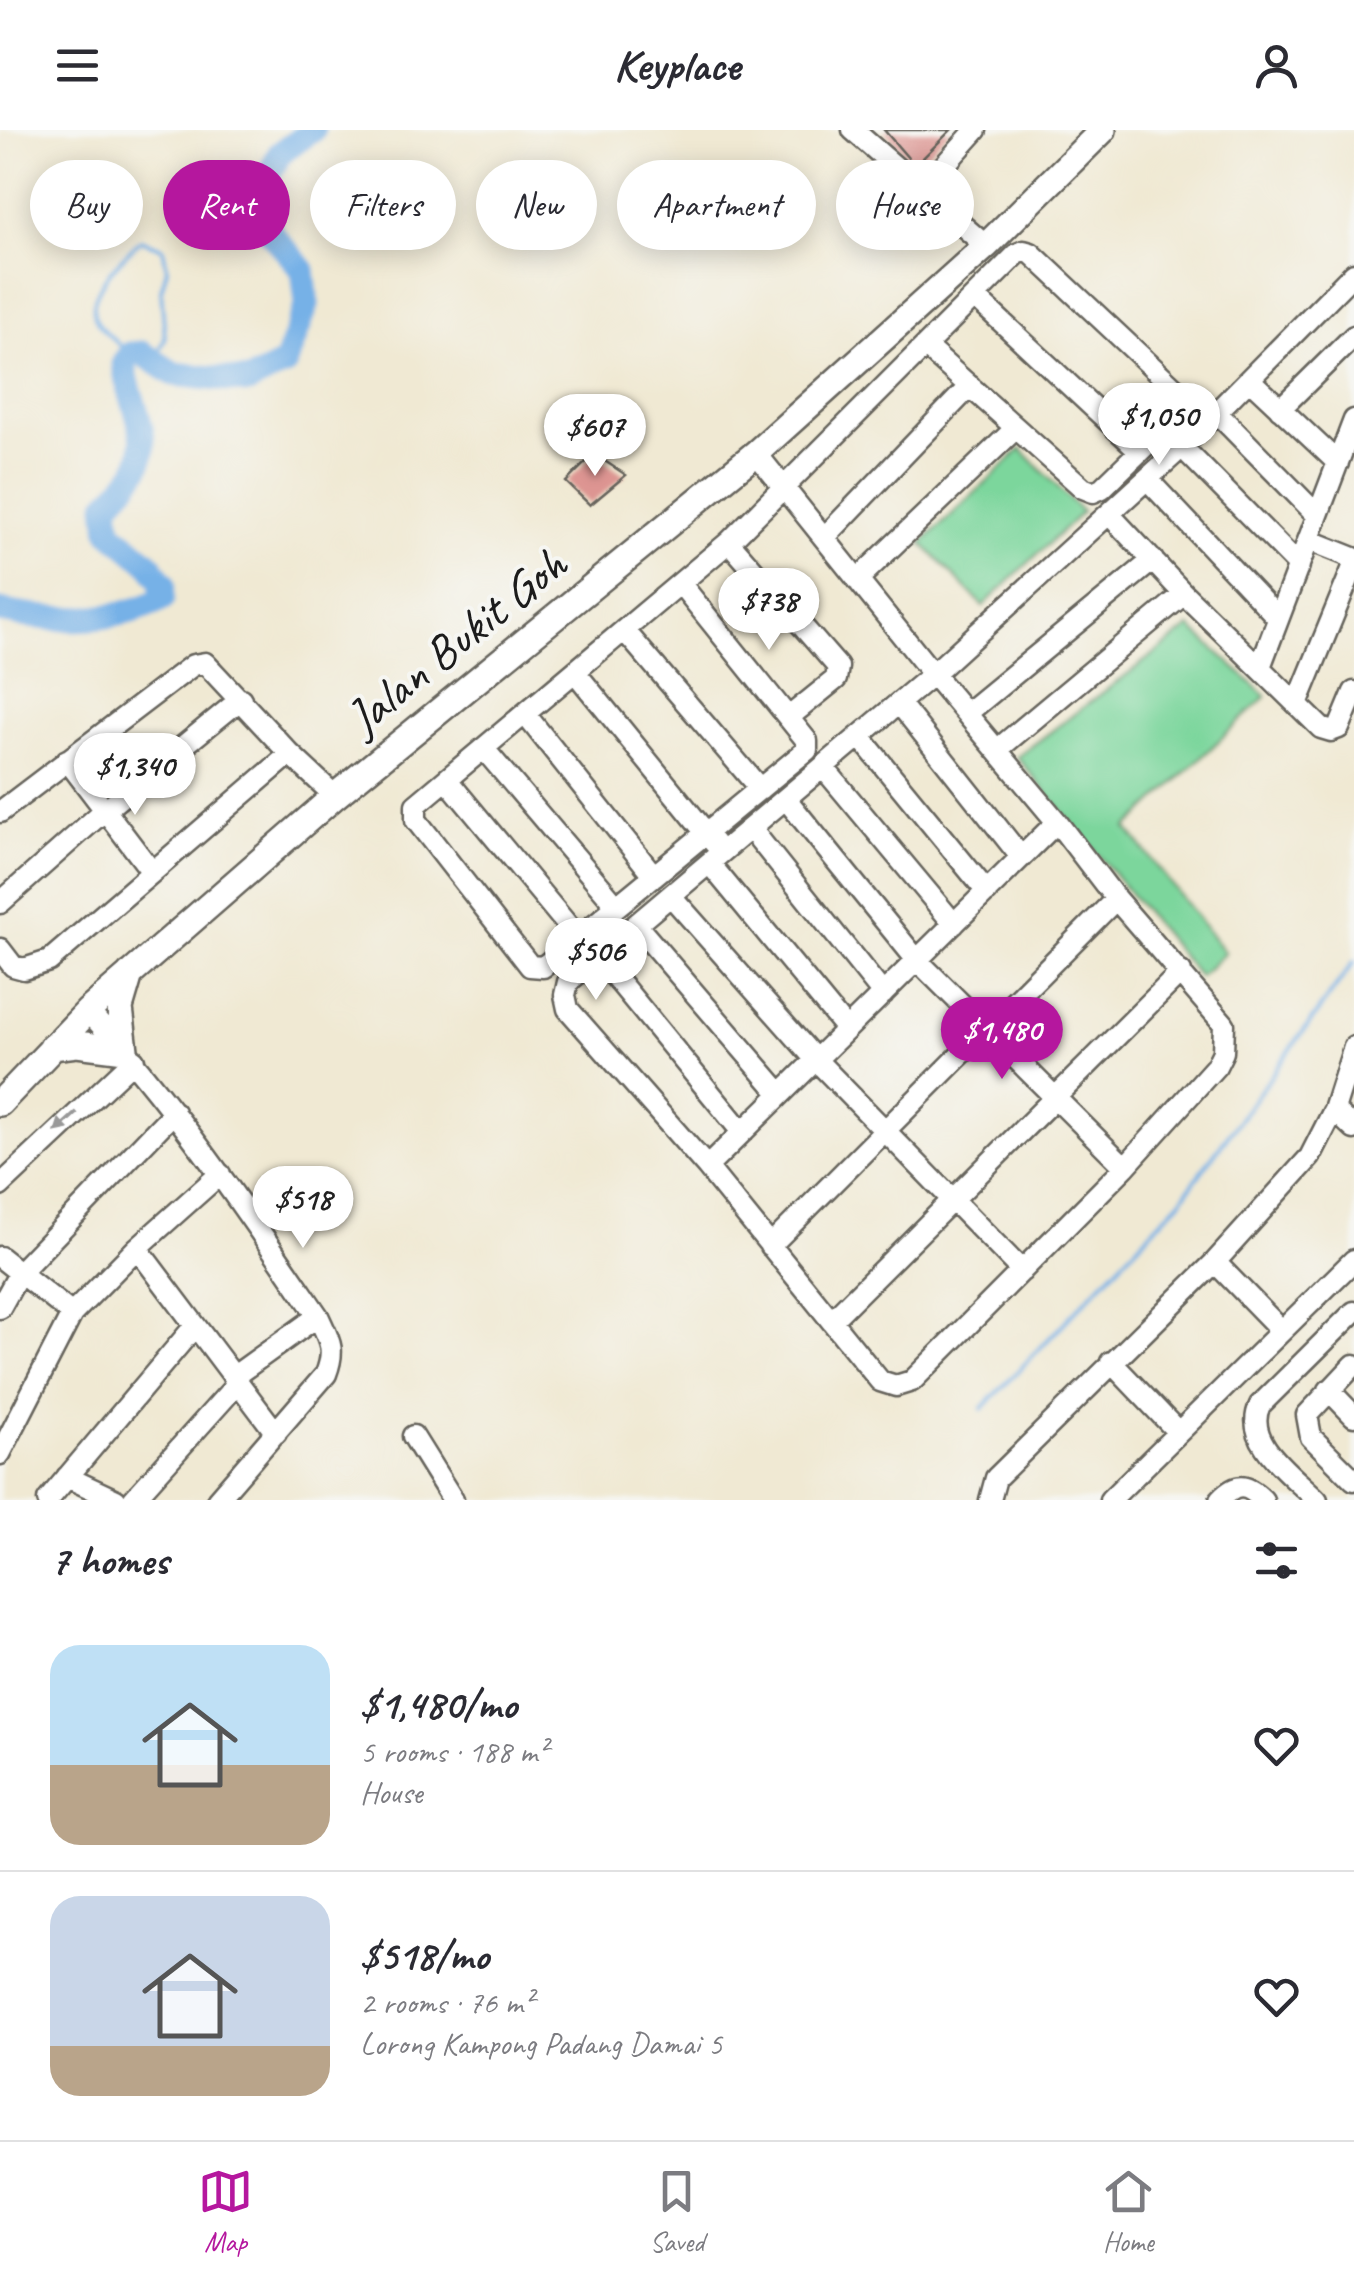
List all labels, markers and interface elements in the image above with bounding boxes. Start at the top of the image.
text: Keyplace [614,37,740,94]
icon: menu [50,38,105,93]
icon: person [1249,38,1304,93]
chip: Buy [30,160,143,250]
chip: Rent [163,160,290,250]
chip: Filters [310,160,456,250]
chip: New [476,160,597,250]
chip: Apartment [617,160,816,250]
chip: House [836,160,974,250]
pin: $1,050 [1078,383,1240,468]
pin: $607 [536,394,654,479]
text: $1,050 [1120,395,1198,436]
text: $607 [566,406,624,447]
street label: Jalan Bukit Goh [332,532,581,750]
pin: $738 [710,568,828,653]
text: $738 [740,580,798,621]
pin: $1,340 [54,733,216,818]
text: $1,340 [96,745,174,786]
pin: $506 [537,918,655,1003]
text: $506 [567,930,625,971]
pin: $1,480 [921,997,1083,1082]
text: $1,480 [963,1009,1041,1050]
one-way arrow [54,1110,78,1133]
pin: $518 [244,1166,362,1251]
text: $518 [274,1178,332,1219]
icon: filters [1249,1533,1304,1588]
text: 7 homes [50,1534,168,1587]
text: $1,480/mo [360,1678,517,1731]
icon: home [130,1685,250,1805]
icon: heart [1249,1718,1304,1773]
text: 5 rooms · 188 m² [360,1731,547,1772]
text: House [360,1772,422,1813]
text: $518/mo [360,1929,489,1982]
icon: home [130,1936,250,2056]
icon: heart [1249,1969,1304,2024]
text: 2 rooms · 76 m² [360,1982,533,2023]
text: Lorong Kampong Padang Damai 5 [360,2023,722,2064]
tab: Map [198,2164,253,2259]
tab: Saved [649,2164,704,2259]
tab: Home [1101,2164,1156,2259]

